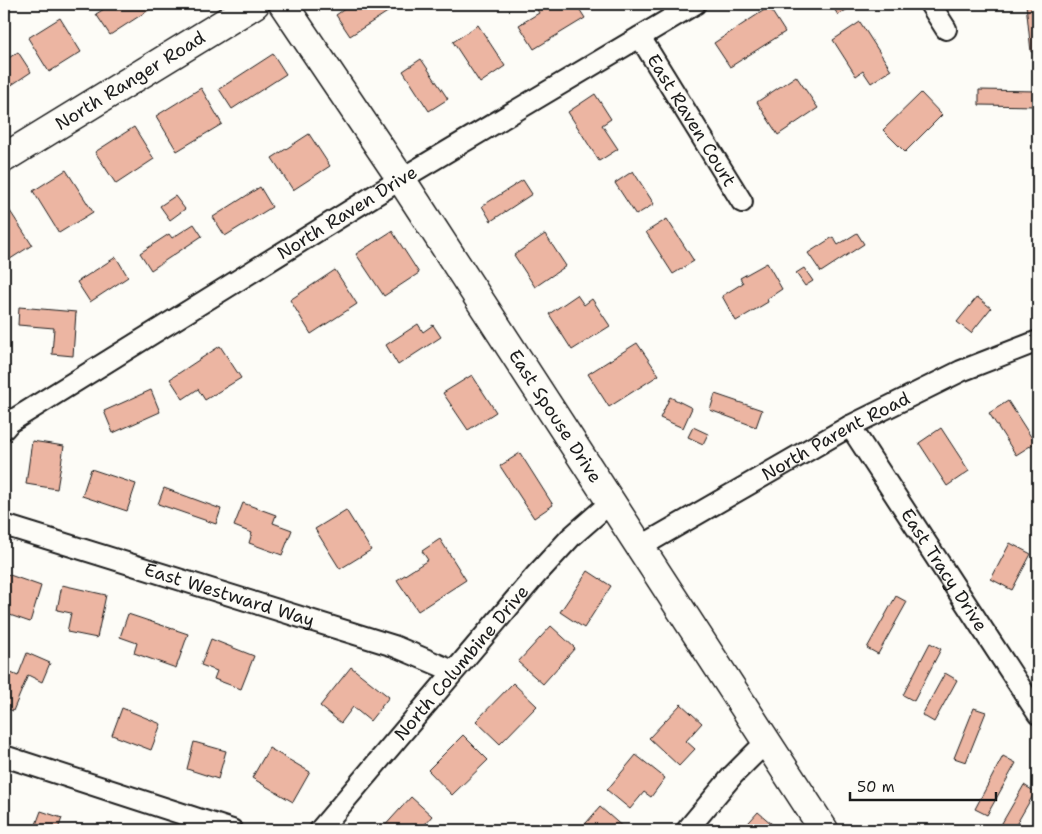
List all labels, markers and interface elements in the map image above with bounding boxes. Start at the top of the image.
street label: North Ranger Road [51,25,210,136]
street label: East Raven Court [642,50,742,191]
street label: North Raven Drive [272,160,421,265]
street label: East Spouse Drive [503,345,607,488]
street label: North Parent Road [757,386,914,486]
street label: East Tracy Drive [895,504,993,636]
street label: East Westward Way [141,557,317,633]
street label: North Columbine Drive [389,580,534,746]
scale bar [850,769,996,801]
text: 50 m [857,777,895,797]

